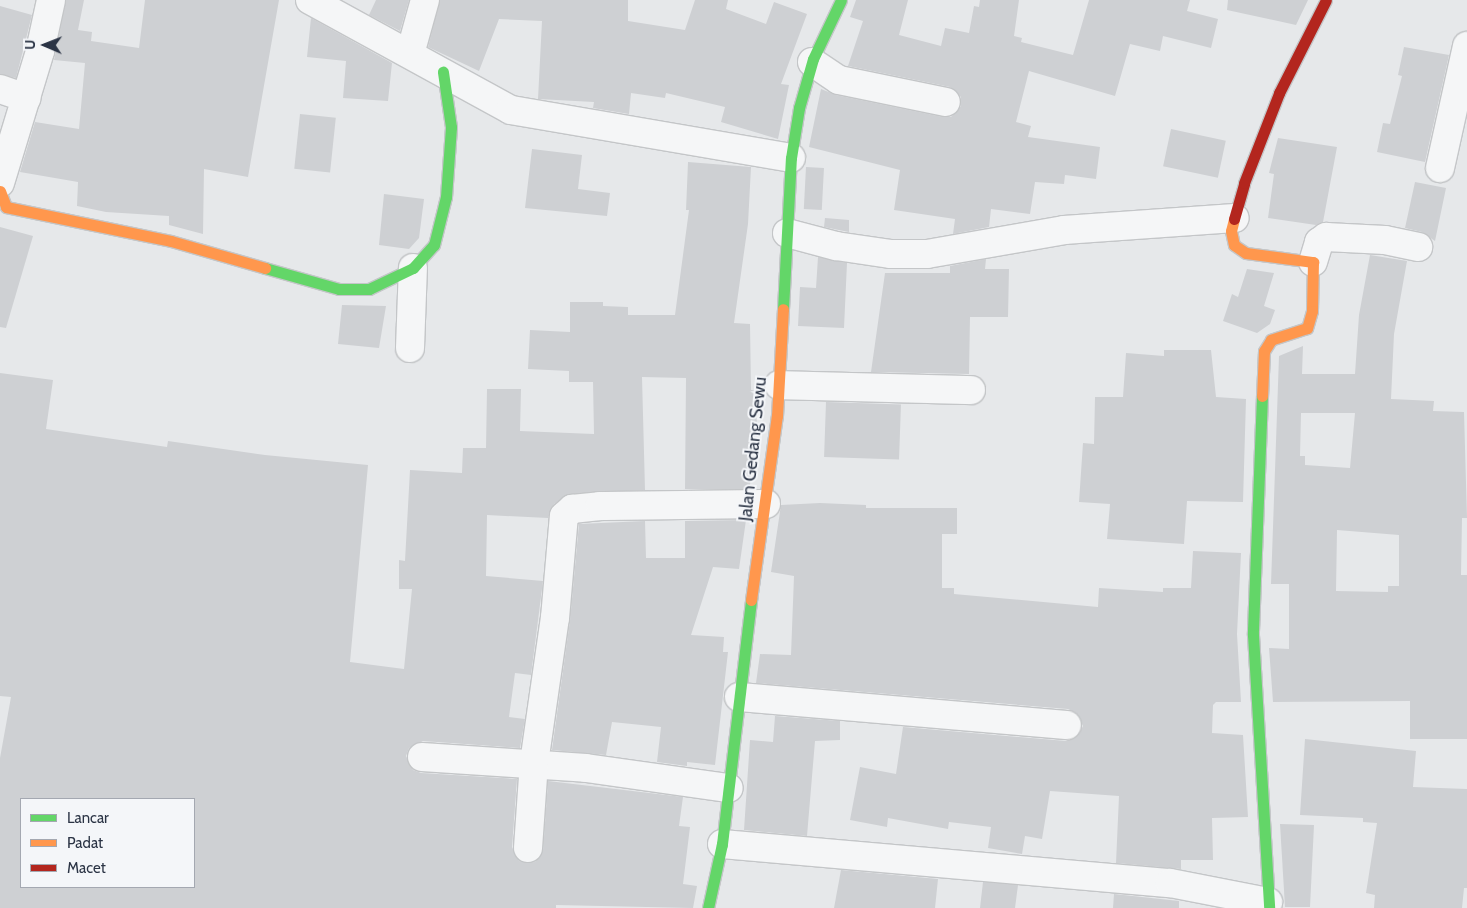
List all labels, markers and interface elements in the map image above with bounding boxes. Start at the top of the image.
north arrow [20,20,70,70]
text: U [21,40,39,50]
street label: Jalan Gedang Sewu [735,376,771,522]
legend [20,798,195,888]
text: Lancar [67,809,109,827]
text: Padat [67,834,103,852]
text: Macet [67,859,106,877]

